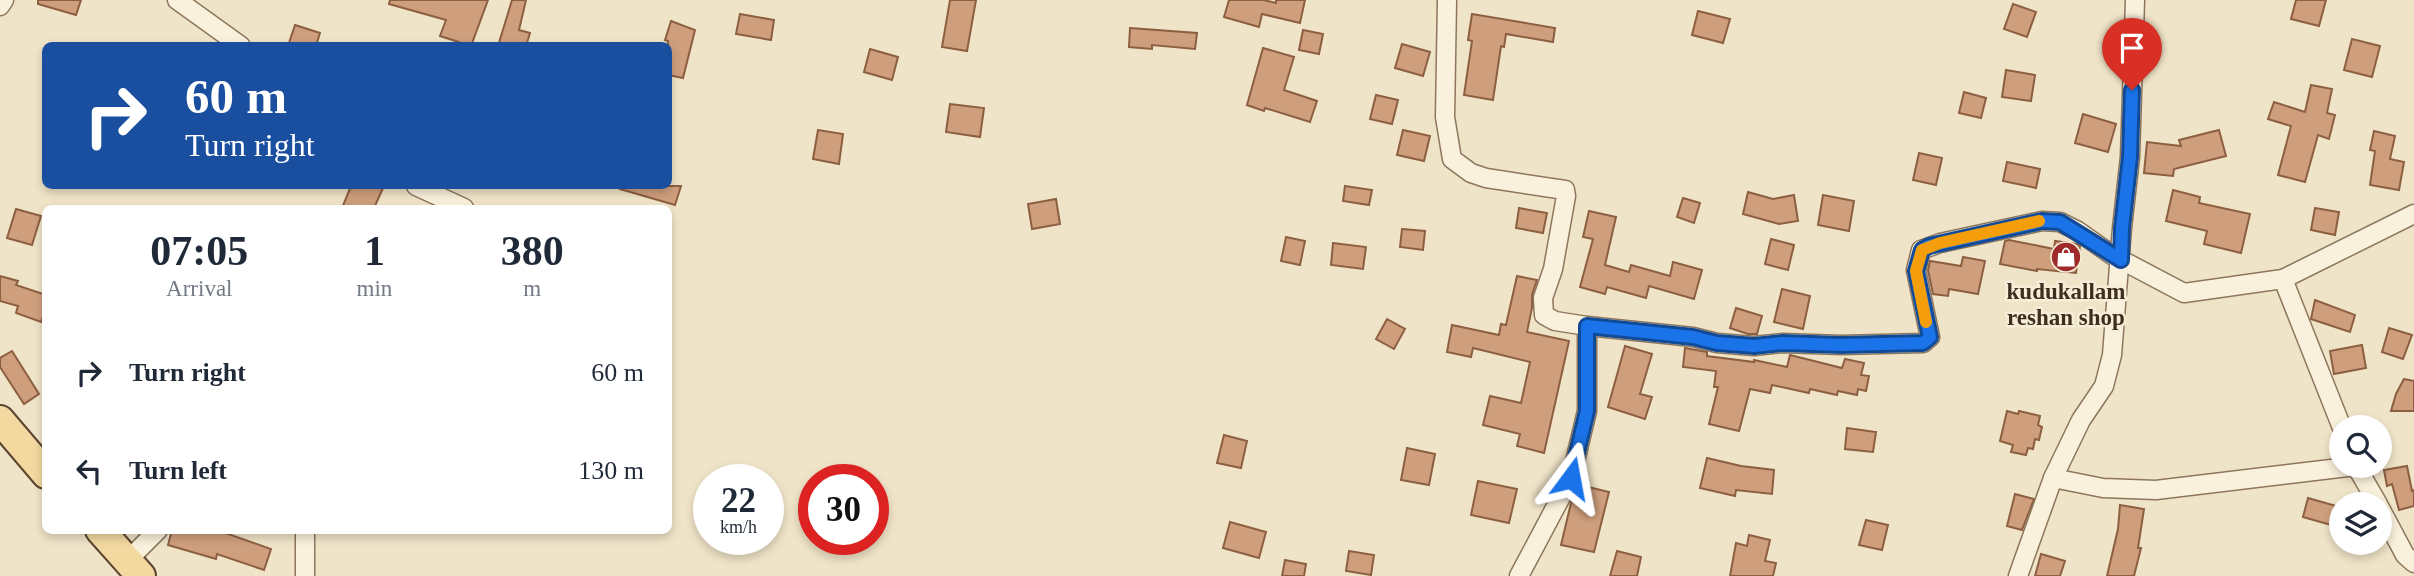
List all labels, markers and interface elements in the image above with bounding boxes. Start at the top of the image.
pin [2102,18,2162,90]
icon: arrive [2113,29,2151,67]
text: 60 m [185,69,287,124]
icon: right [70,70,161,161]
text: Turn right [185,127,315,163]
text: 07:05 [150,228,248,274]
text: 1 [364,228,385,274]
text: 380 [501,228,564,274]
shop icon: kudukallam reshan shop [2049,240,2083,274]
text: Arrival [166,276,233,301]
text: min [357,276,392,301]
text: m [523,276,541,301]
place label: kudukallam reshan shop [2007,279,2125,330]
icon: right [70,354,108,392]
text: Turn right [129,358,246,387]
text: 60 m [591,358,644,387]
map controls [2329,415,2392,555]
button: search [2329,415,2392,478]
position arrow [1534,441,1608,515]
icon: left [70,452,108,490]
text: Turn left [129,456,227,485]
text: 130 m [578,456,644,485]
speed limit sign: 30 [798,464,889,555]
text: 22 [721,481,756,520]
button: layers [2329,492,2392,555]
text: km/h [720,517,757,537]

